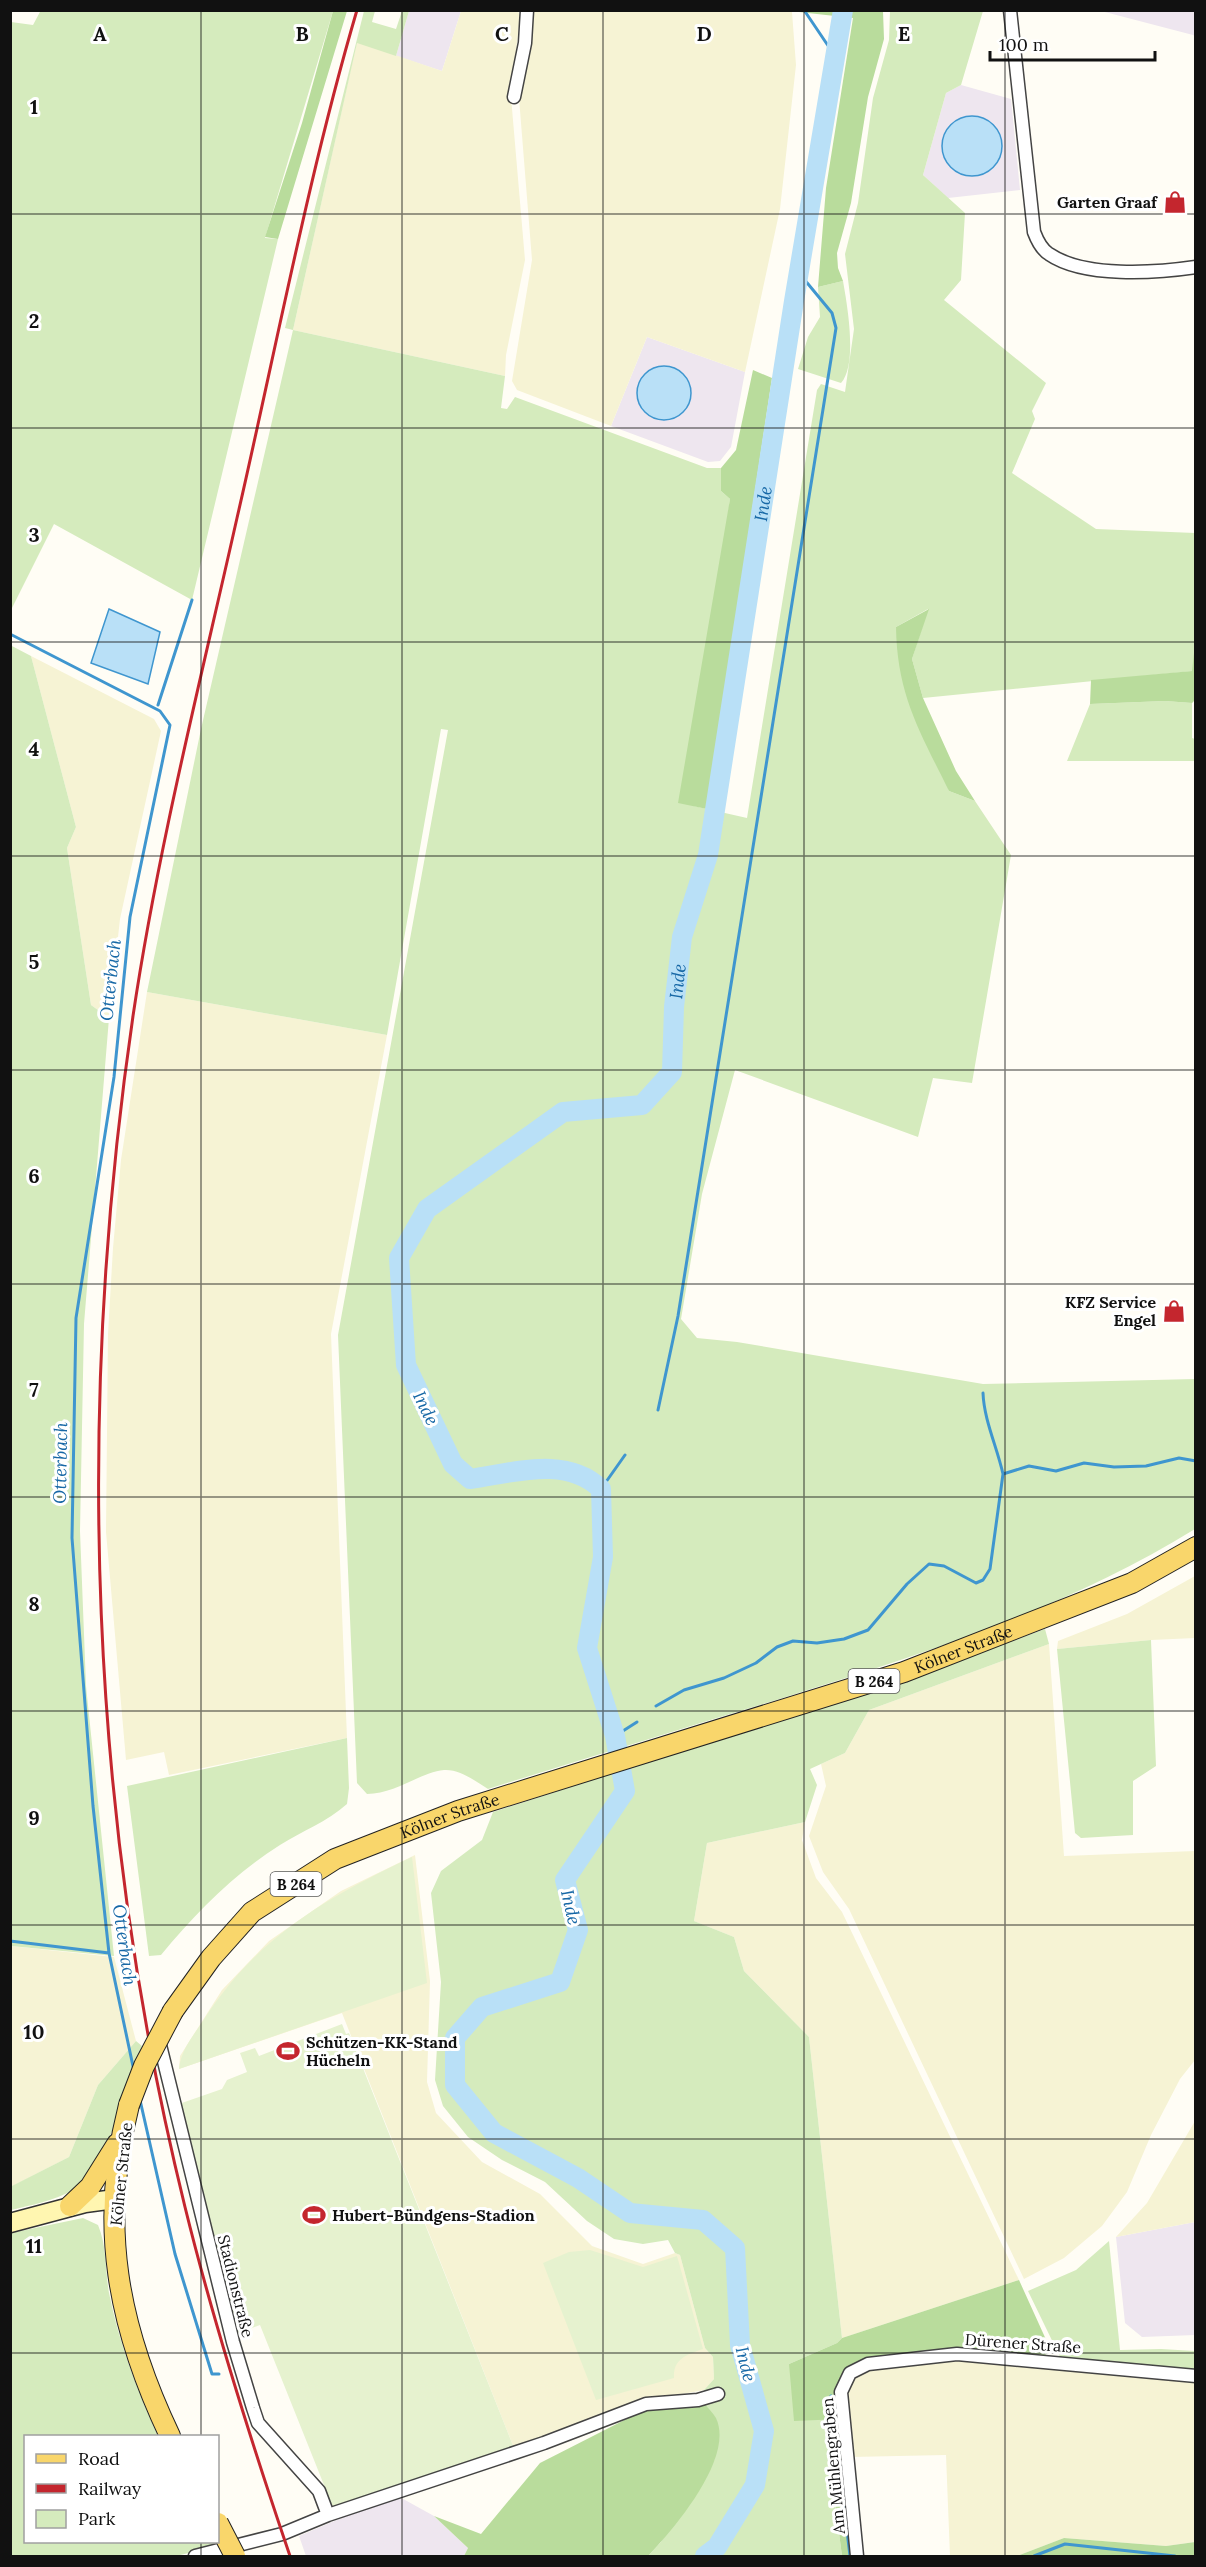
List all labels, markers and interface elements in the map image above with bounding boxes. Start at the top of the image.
text: A [93,21,107,46]
text: B [295,21,309,46]
text: C [495,21,509,46]
text: D [696,21,712,46]
text: E [898,21,910,46]
scale bar [990,24,1155,62]
text: 100 m [999,33,1049,56]
text: 1 [30,94,38,119]
shop icon: Garten Graaf [1162,189,1188,215]
place label: Garten Graaf [1057,192,1158,212]
text: 2 [29,308,39,333]
water label: Inde [748,484,777,523]
text: 3 [28,522,40,547]
text: 4 [29,736,40,761]
water label: Otterbach [94,937,126,1022]
text: 5 [29,949,40,974]
water label: Inde [664,962,690,1000]
text: 6 [28,1163,40,1188]
place label: KFZ Service Engel [1065,1292,1156,1330]
shop icon: KFZ Service Engel [1161,1298,1187,1324]
text: 7 [29,1377,39,1402]
water label: Inde [408,1387,444,1429]
water label: Otterbach [48,1421,72,1504]
text: 8 [28,1591,40,1616]
street label: Kölner Straße [911,1621,1015,1677]
road number: B 264 [848,1669,900,1693]
street label: Kölner Straße [397,1789,502,1843]
text: 9 [28,1805,40,1830]
road number: B 264 [270,1872,322,1896]
water label: Inde [556,1887,586,1927]
water label: Otterbach [108,1903,142,1988]
text: 10 [24,2019,44,2044]
place label: Schützen-KK-Stand Hücheln [306,2032,458,2070]
sports icon: Schützen-KK-Stand Hücheln [275,2038,301,2064]
street label: Kölner Straße [106,2121,136,2227]
sports icon: Hubert-Bündgens-Stadion [301,2202,327,2228]
place label: Hubert-Bündgens-Stadion [332,2205,535,2225]
text: 11 [26,2233,42,2258]
street label: Stadionstraße [214,2233,258,2340]
street label: Dürener Straße [964,2329,1082,2357]
water label: Inde [731,2344,761,2384]
street label: Am Mühlengraben [817,2397,849,2536]
legend [24,2435,219,2543]
text: Road [78,2447,120,2470]
text: Railway [78,2477,142,2500]
text: Park [78,2507,116,2530]

